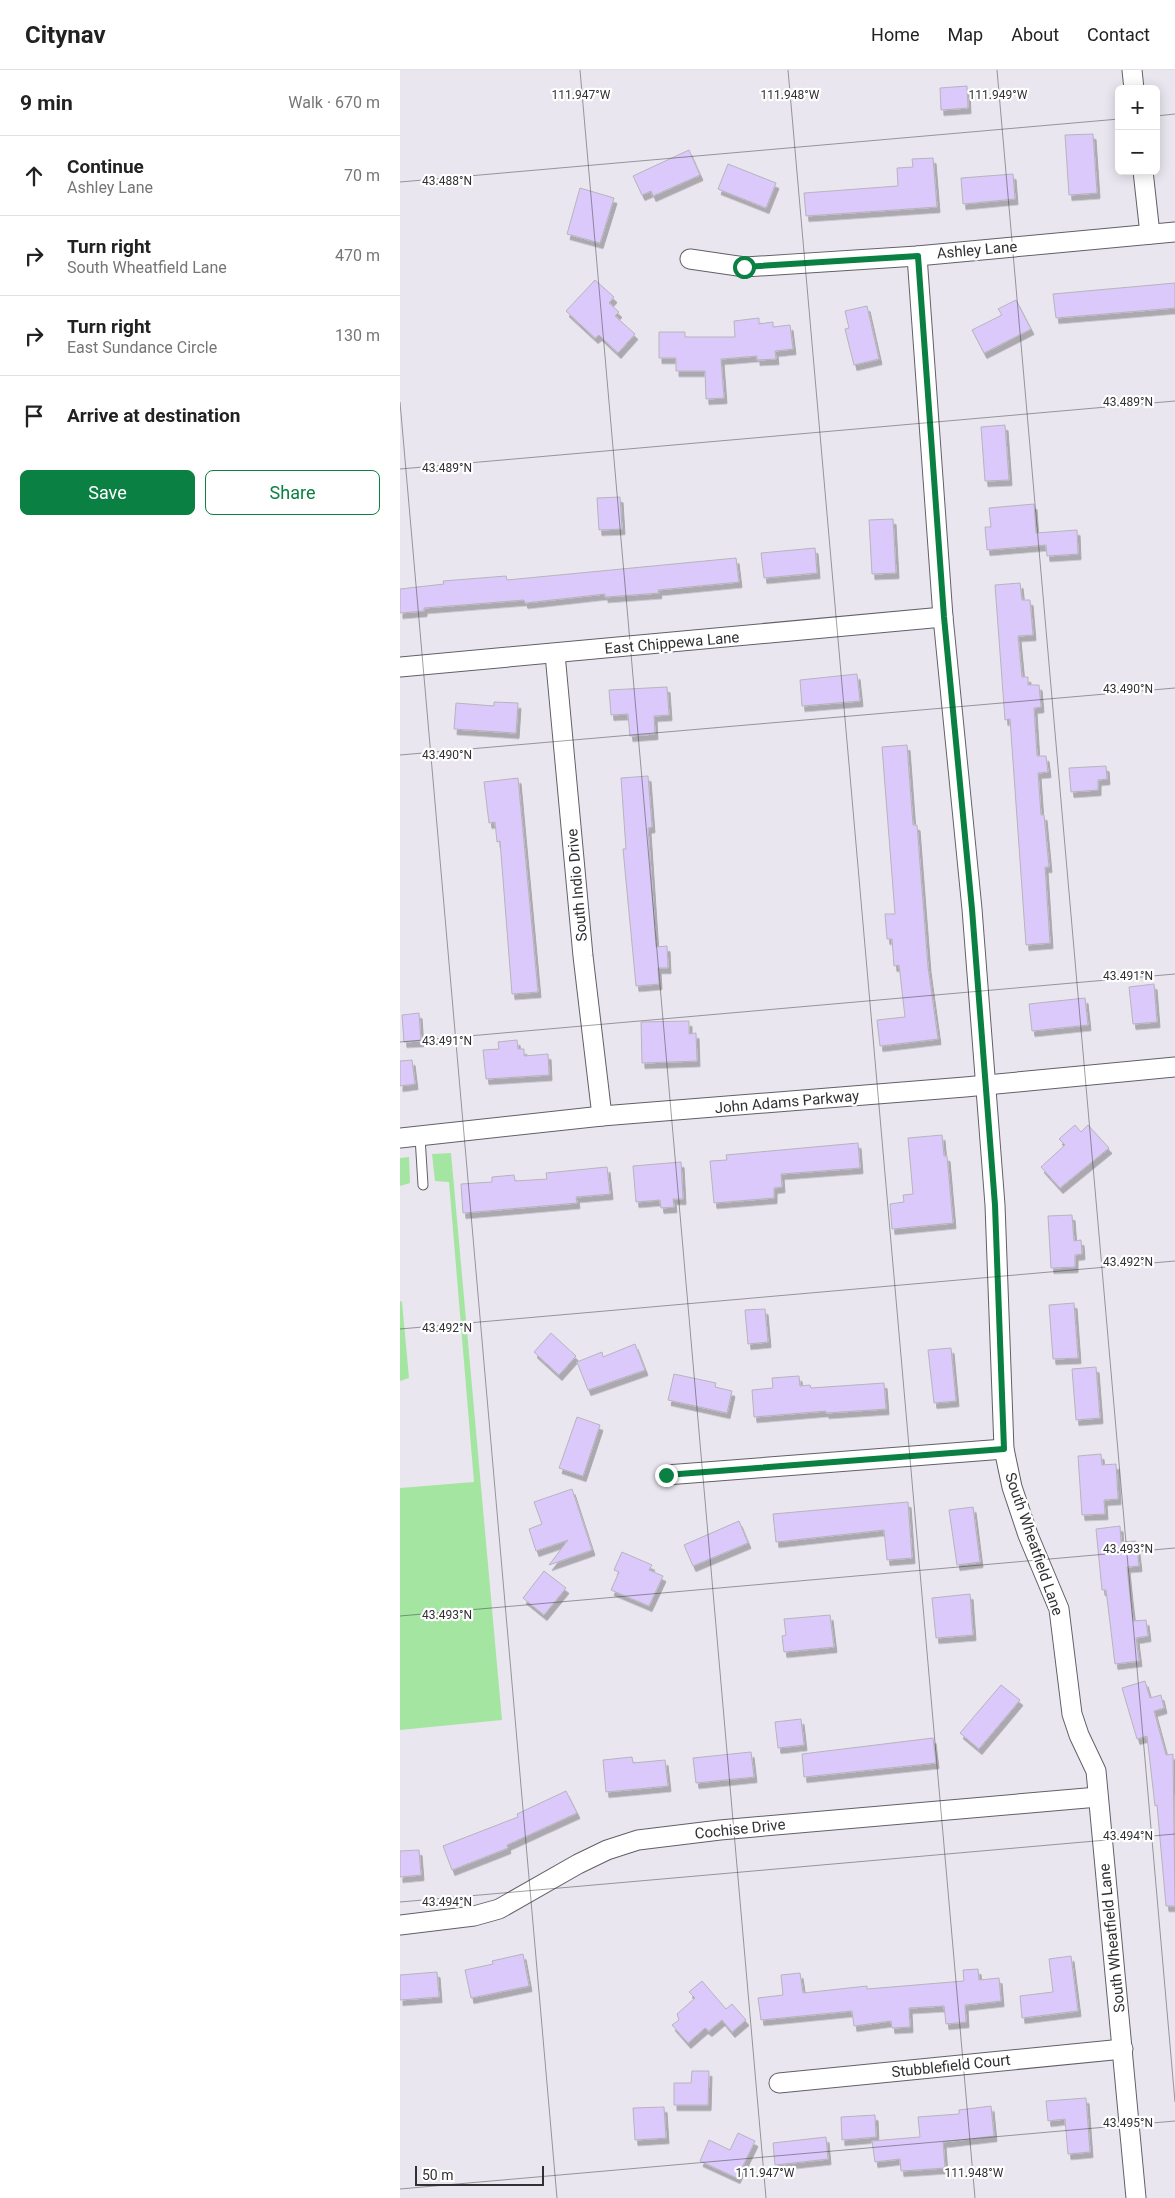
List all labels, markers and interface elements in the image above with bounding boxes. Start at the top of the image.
text: Citynav [25,21,106,49]
text: Home [871,24,920,45]
text: Map [948,24,983,45]
text: About [1011,24,1059,45]
text: Contact [1087,24,1150,45]
map controls [1115,85,1160,175]
button: + [1115,85,1160,130]
text: 111.947°W [552,88,611,102]
text: 111.948°W [761,88,820,102]
text: 111.949°W [969,88,1028,102]
text: 9 min [20,91,73,115]
text: Walk · 670 m [288,93,380,112]
button: − [1115,130,1160,175]
text: Continue [67,155,144,178]
icon: ahead [20,162,48,190]
text: 70 m [344,166,380,185]
text: 43.488°N [422,174,472,188]
text: Ashley Lane [67,178,153,197]
text: Turn right [67,235,151,258]
street label: Ashley Lane [936,238,1018,262]
icon: right [20,242,48,270]
text: 470 m [335,246,380,265]
route start [733,256,756,279]
text: South Wheatfield Lane [67,258,227,277]
text: Turn right [67,315,151,338]
icon: right [20,322,48,350]
text: 130 m [335,326,380,345]
text: East Sundance Circle [67,338,217,357]
text: 43.489°N [1103,395,1153,409]
icon: arrive [20,402,48,430]
text: Arrive at destination [67,404,240,427]
text: 43.489°N [422,461,472,475]
button: Save [20,470,195,515]
button: Share [205,470,380,515]
street label: East Chippewa Lane [604,628,740,658]
text: 43.490°N [1103,682,1153,696]
text: 43.490°N [422,748,472,762]
street label: South Indio Drive [563,828,591,942]
text: 43.491°N [1103,969,1153,983]
text: 43.491°N [422,1034,472,1048]
street label: John Adams Parkway [714,1087,860,1117]
text: 43.492°N [1103,1255,1153,1269]
text: 43.492°N [422,1321,472,1335]
route end [655,1464,678,1487]
street label: South Wheatfield Lane [1001,1470,1067,1618]
text: 43.493°N [1103,1542,1153,1556]
text: 43.493°N [422,1608,472,1622]
street label: Cochise Drive [694,1815,786,1843]
text: 43.494°N [1103,1829,1153,1843]
street label: South Wheatfield Lane [1095,1863,1129,2013]
text: 43.494°N [422,1895,472,1909]
street label: Stubblefield Court [891,2051,1011,2081]
text: 43.495°N [1103,2116,1153,2130]
scale bar [415,2163,544,2186]
text: 111.947°W [736,2166,795,2180]
text: 111.948°W [945,2166,1004,2180]
text: 50 m [422,2167,454,2183]

